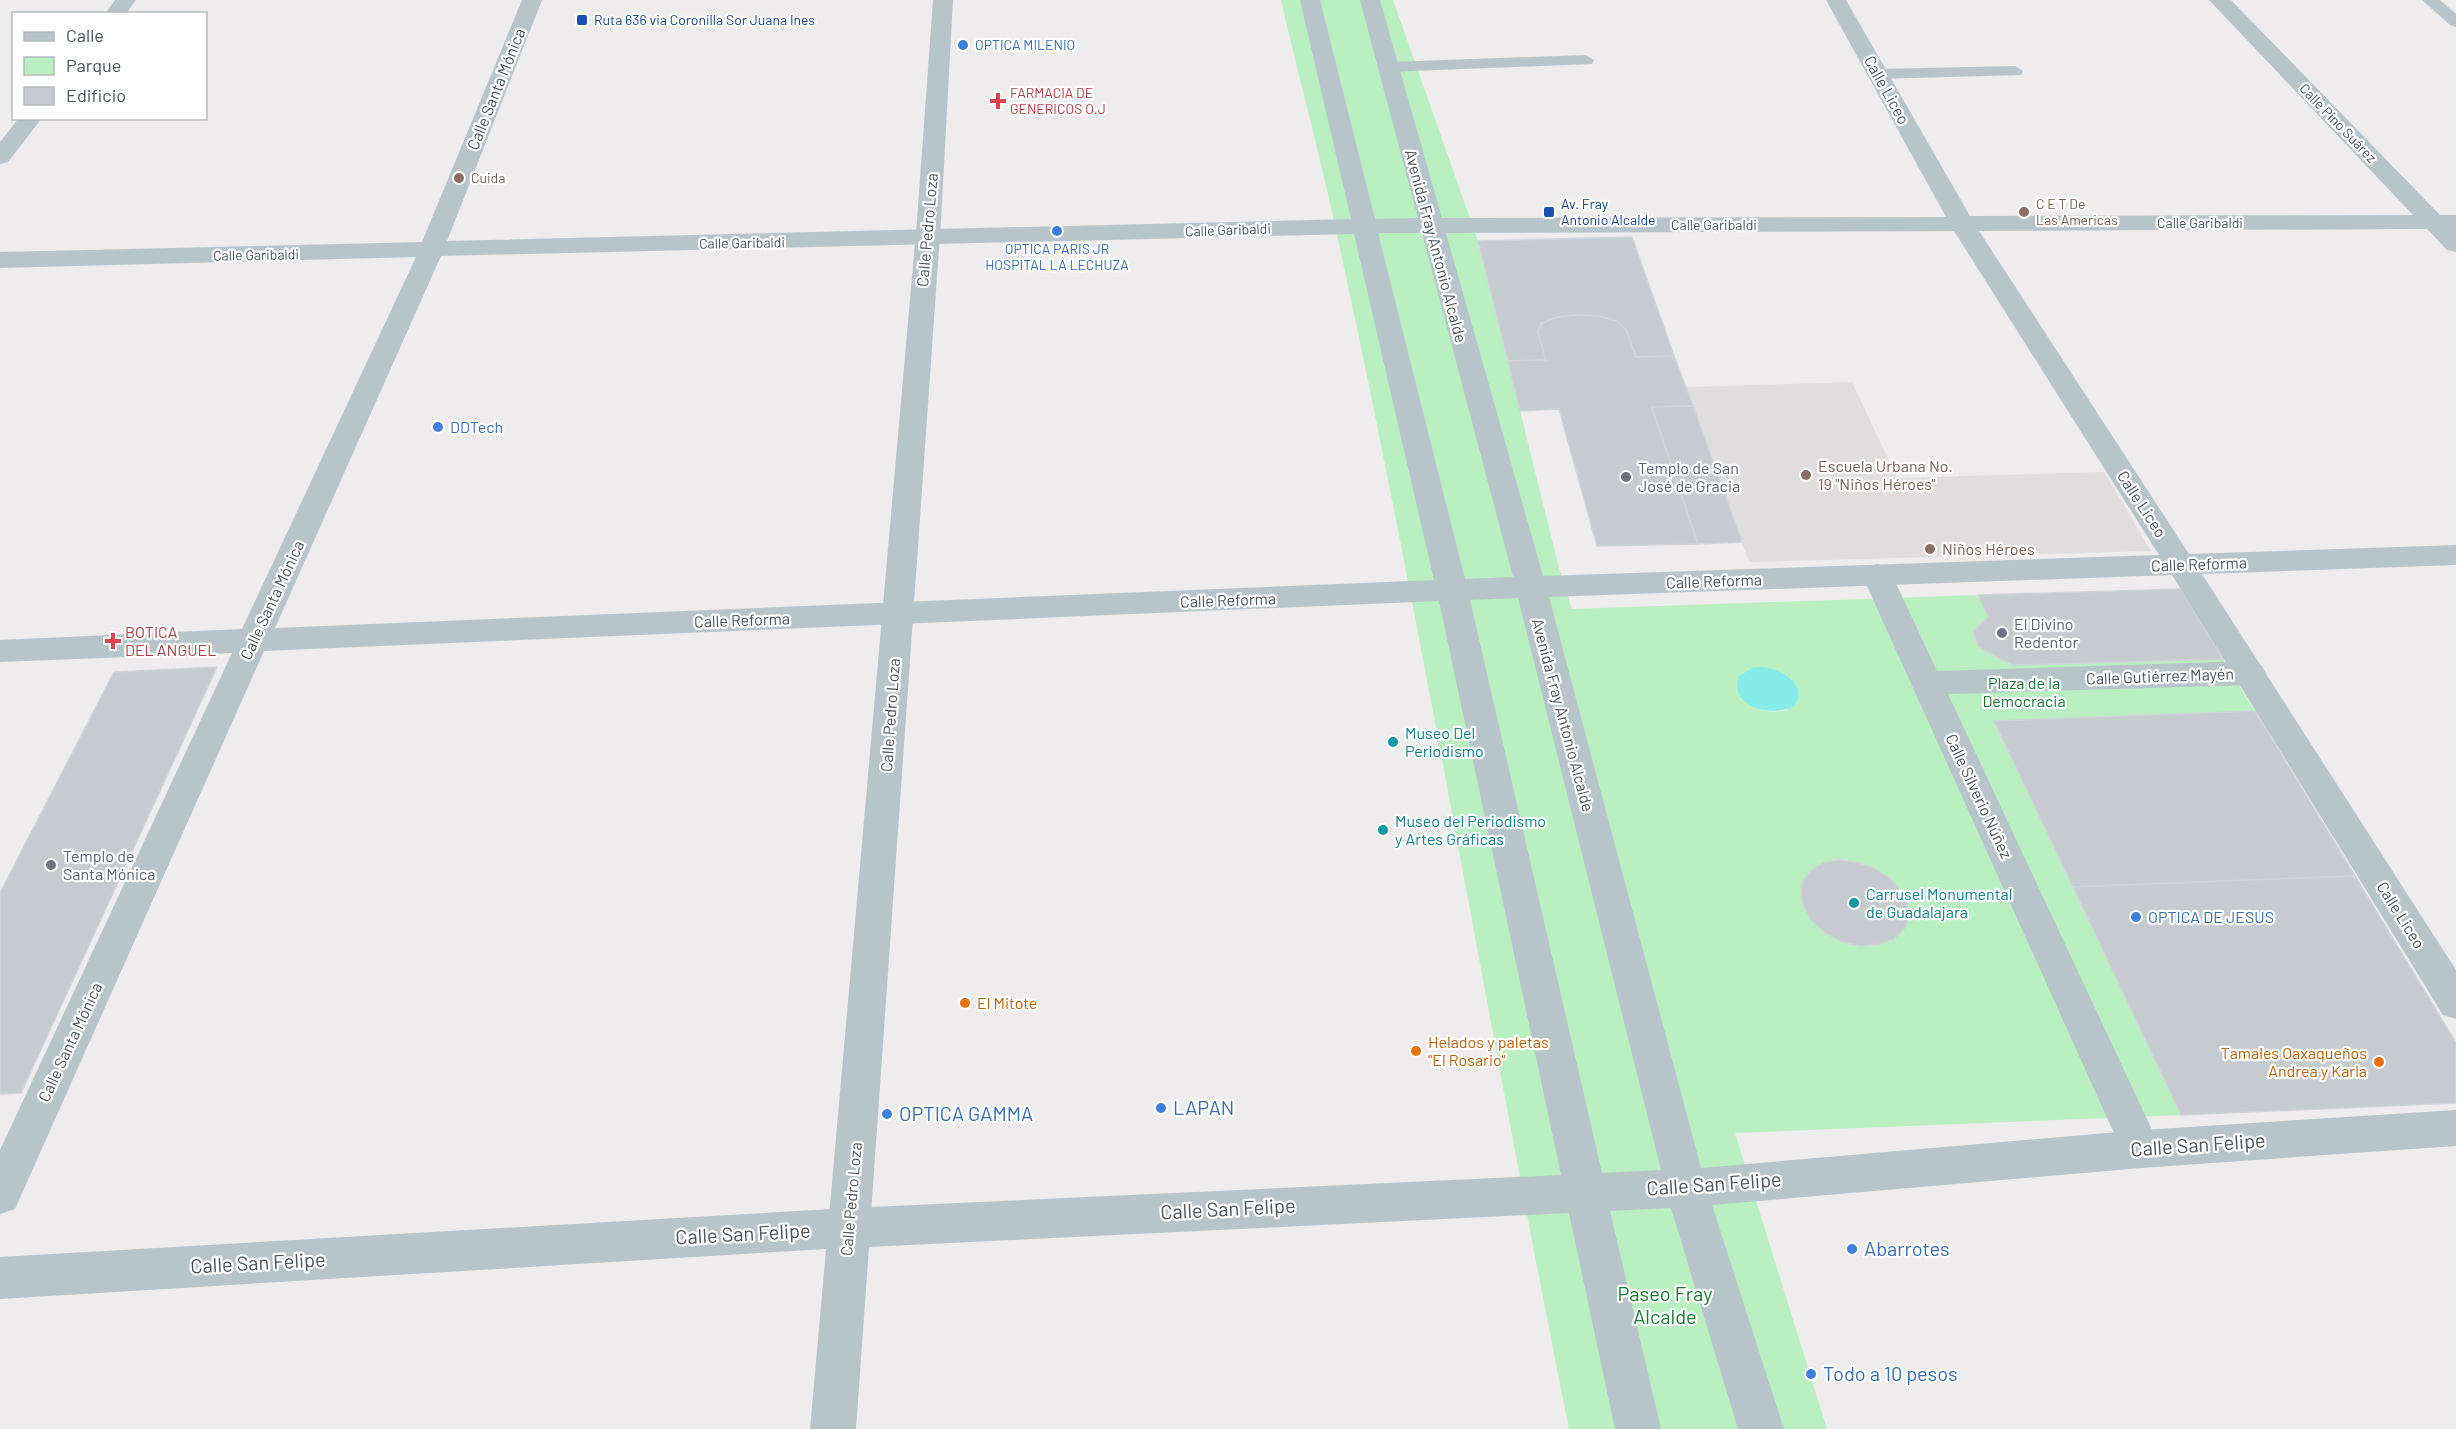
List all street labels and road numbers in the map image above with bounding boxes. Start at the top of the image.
street label: Calle Santa Mónica [462,25,529,152]
street label: Calle Liceo [1861,52,1914,127]
street label: Calle Pino Suárez [2296,80,2380,166]
street label: Avenida Fray Antonio Alcalde [1402,147,1471,345]
street label: Calle Pedro Loza [912,172,941,288]
street label: Calle Garibaldi [2157,214,2243,231]
street label: Calle Garibaldi [1671,216,1757,233]
street label: Calle Garibaldi [1185,220,1271,239]
street label: Calle Garibaldi [699,233,785,252]
street label: Calle Garibaldi [213,245,299,264]
street label: Calle Liceo [2114,467,2171,541]
street label: Calle Santa Mónica [236,537,308,662]
street label: Calle Reforma [2151,552,2247,575]
street label: Calle Reforma [1666,569,1762,592]
street label: Calle Reforma [1180,588,1276,611]
street label: Calle Reforma [694,608,790,631]
street label: Avenida Fray Antonio Alcalde [1529,616,1598,814]
street label: Calle Pedro Loza [876,657,903,773]
street label: Calle Gutiérrez Mayén [2086,663,2234,688]
street label: Calle Silverio Núñez [1942,730,2017,861]
street label: Calle Liceo [2373,878,2430,952]
street label: Calle Santa Mónica [34,979,106,1104]
street label: Calle San Felipe [2130,1127,2266,1161]
street label: Calle Pedro Loza [836,1141,865,1257]
street label: Calle San Felipe [1646,1166,1782,1200]
street label: Calle San Felipe [1160,1192,1296,1224]
street label: Calle San Felipe [675,1217,811,1249]
street label: Calle San Felipe [190,1246,326,1278]

